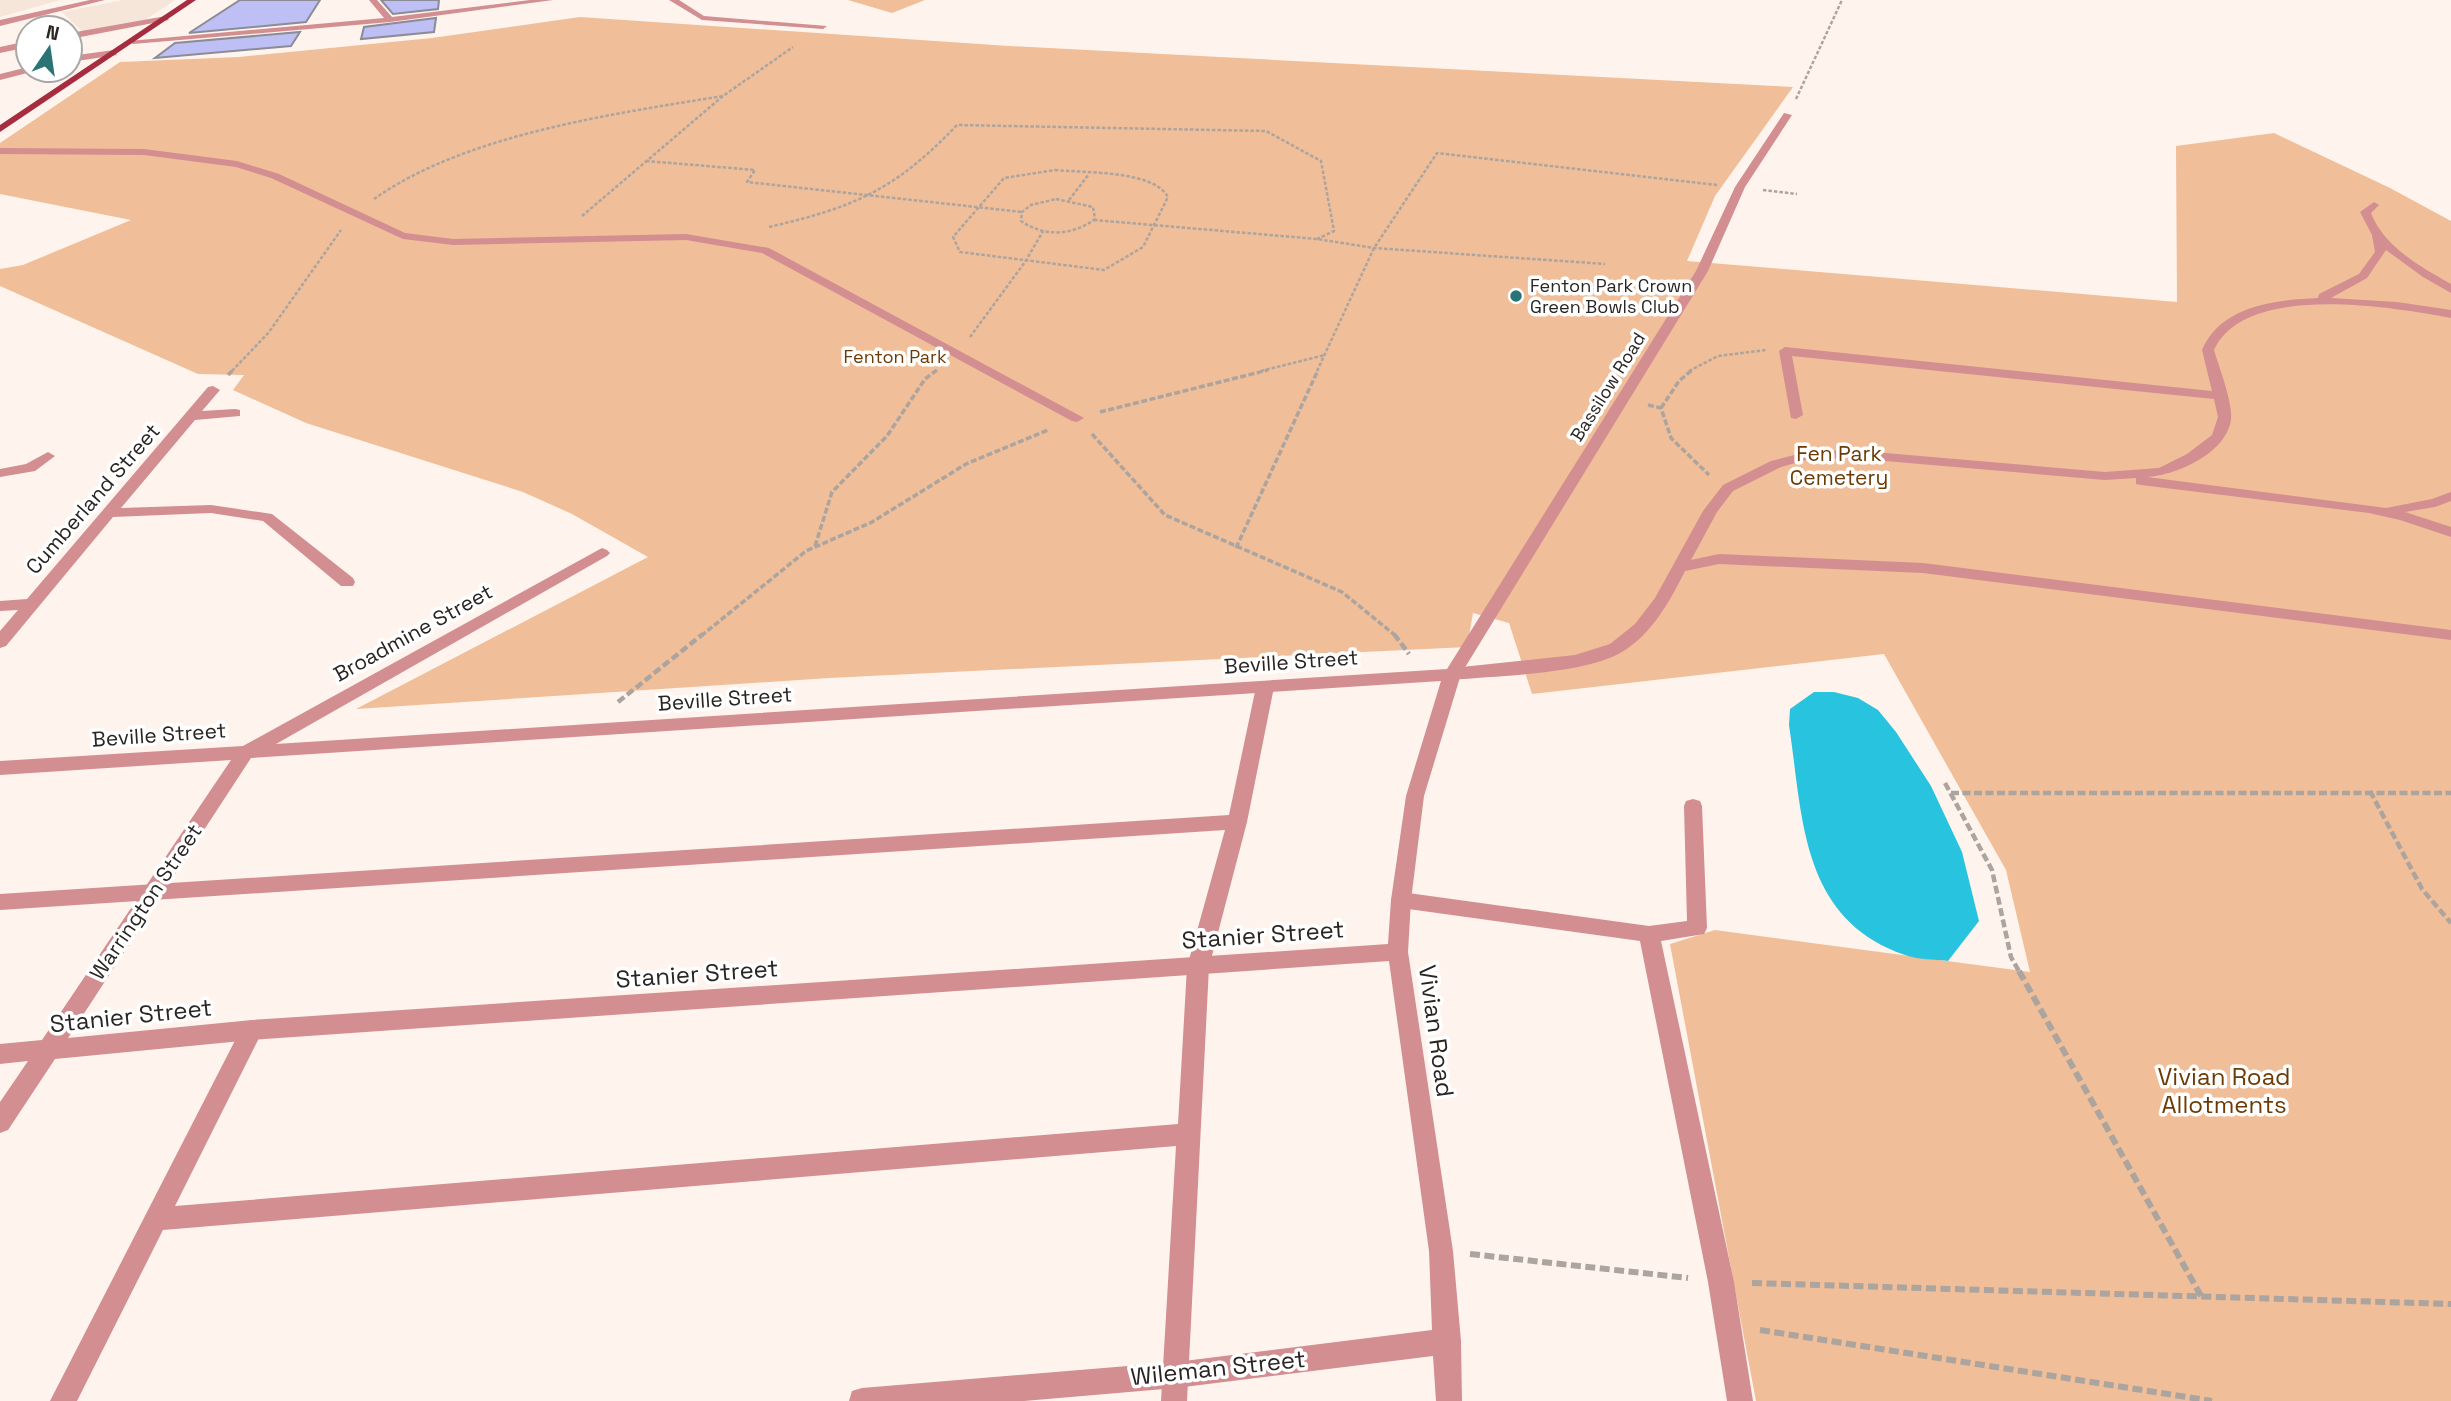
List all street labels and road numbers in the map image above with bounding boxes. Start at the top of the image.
street label: Bassilow Road [1565,328,1650,445]
street label: Cumberland Street [20,418,166,580]
street label: Broadmine Street [328,578,497,687]
street label: Beville Street [1223,643,1359,680]
street label: Beville Street [657,680,793,717]
street label: Beville Street [91,716,227,753]
street label: Warrington Street [83,819,208,985]
street label: Stanier Street [1181,913,1345,956]
street label: Stanier Street [615,952,779,995]
street label: Vivian Road [1412,963,1461,1099]
street label: Stanier Street [48,992,214,1039]
street label: Wileman Street [1129,1343,1307,1392]

